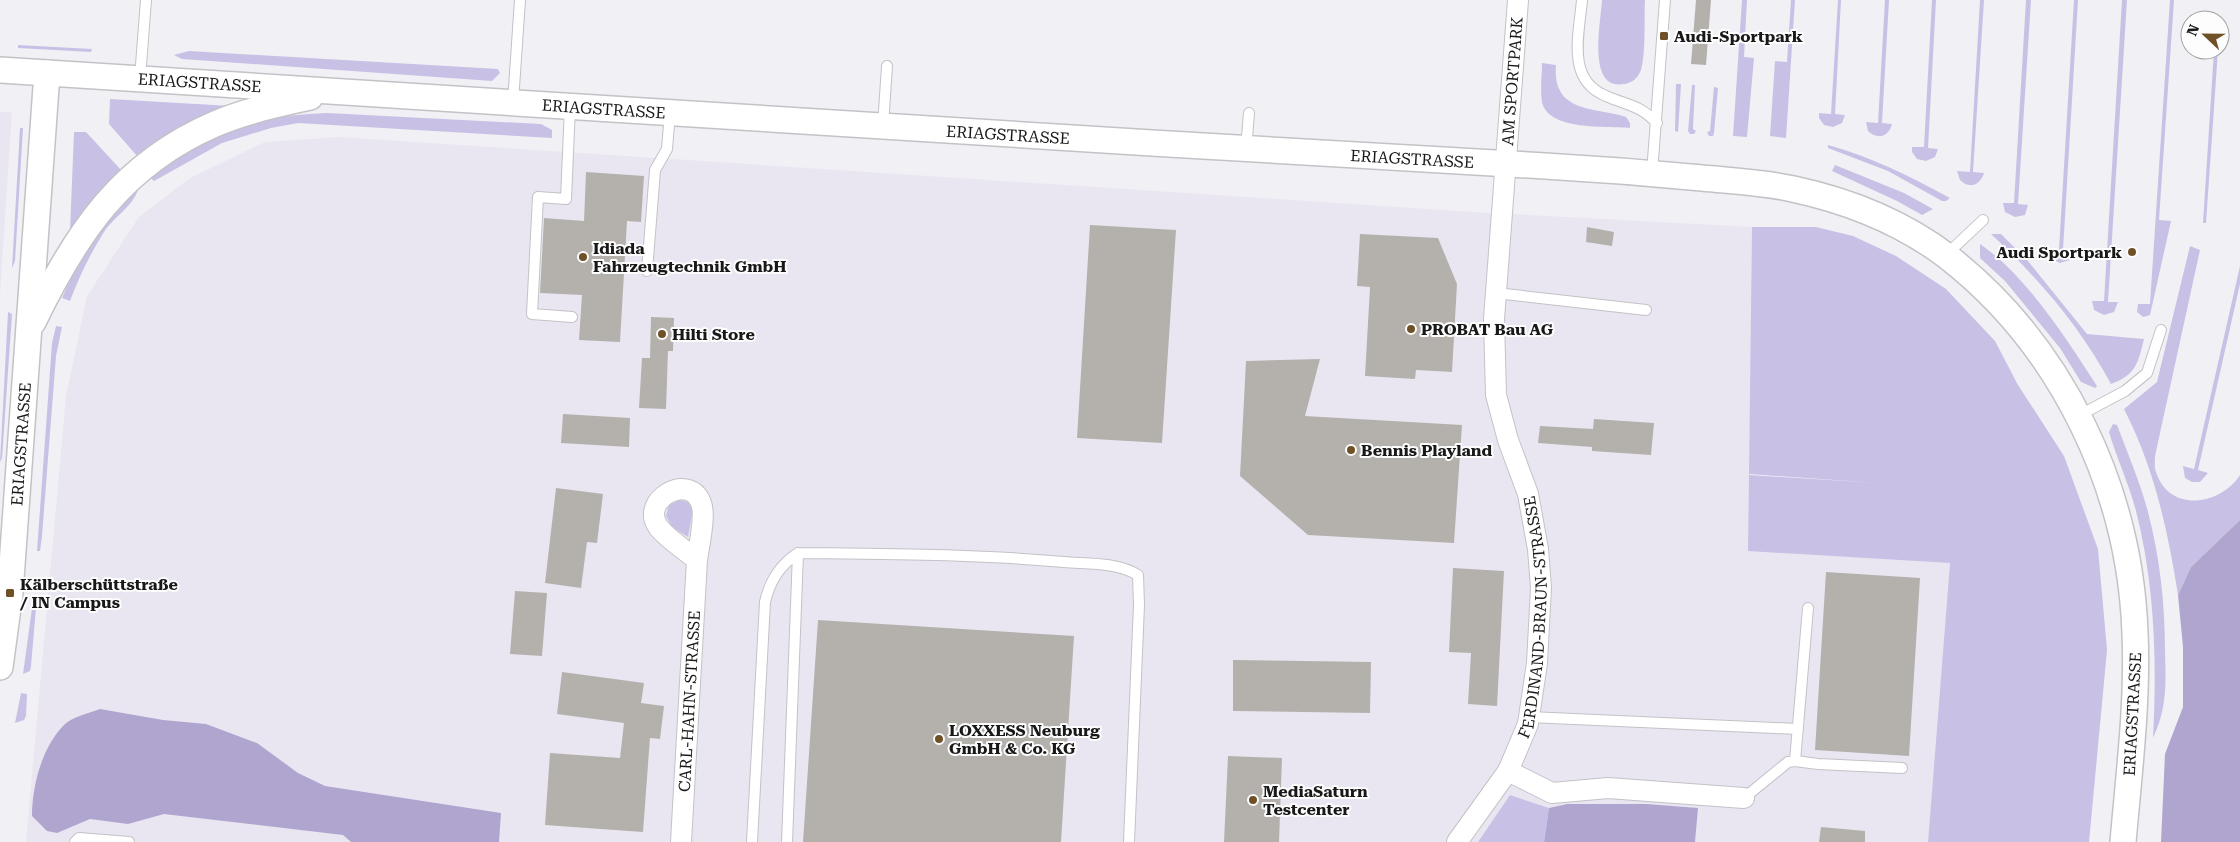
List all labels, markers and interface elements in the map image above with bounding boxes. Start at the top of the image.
north arrow [2180,10,2230,60]
street label: AM SPORTPARK [1498,16,1527,146]
text: N [2184,22,2202,38]
place label: Audi-Sportpark [1674,27,1803,46]
marker: Audi-Sportpark [1658,30,1670,42]
street label: ERIAGSTRASSE [137,69,262,96]
street label: ERIAGSTRASSE [541,96,666,123]
street label: ERIAGSTRASSE [945,122,1070,148]
street label: ERIAGSTRASSE [1350,146,1475,172]
place label: Idiada Fahrzeugtechnik GmbH [593,239,786,276]
place label: Audi Sportpark [1996,243,2122,262]
marker: Audi Sportpark [2126,246,2138,258]
marker: Idiada Fahrzeugtechnik GmbH [577,251,589,263]
place label: PROBAT Bau AG [1421,320,1554,339]
marker: PROBAT Bau AG [1405,323,1417,335]
place label: Hilti Store [672,325,755,344]
marker: Hilti Store [656,328,668,340]
street label: ERIAGSTRASSE [7,382,35,507]
place label: Bennis Playland [1361,441,1493,460]
marker: Bennis Playland [1345,444,1357,456]
street label: FERDINAND-BRAUN-STRASSE [1514,494,1551,741]
place label: Kälberschüttstraße / IN Campus [19,575,178,612]
marker: Kälberschüttstraße / IN Campus [4,587,16,599]
street label: CARL-HAHN-STRASSE [675,610,704,793]
street label: ERIAGSTRASSE [2120,652,2145,776]
place label: LOXXESS Neuburg GmbH & Co. KG [949,721,1100,758]
marker: LOXXESS Neuburg GmbH & Co. KG [933,733,945,745]
place label: MediaSaturn Testcenter [1263,782,1368,819]
marker: MediaSaturn Testcenter [1247,794,1259,806]

